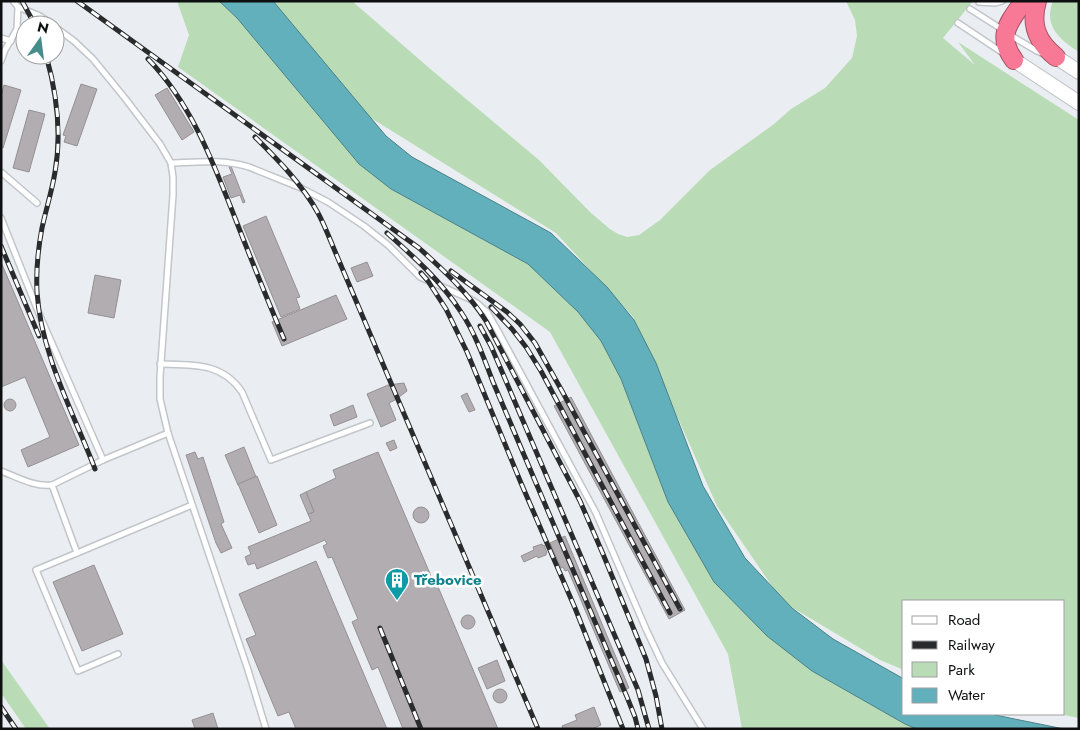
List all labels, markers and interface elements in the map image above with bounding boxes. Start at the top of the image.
north arrow [15,15,65,65]
text: N [35,16,51,38]
building icon: Třebovice [384,567,410,601]
place label: Třebovice [414,569,482,591]
legend [902,600,1065,715]
text: Road [948,609,980,631]
text: Railway [948,634,995,656]
text: Park [948,659,975,681]
text: Water [948,684,986,706]

